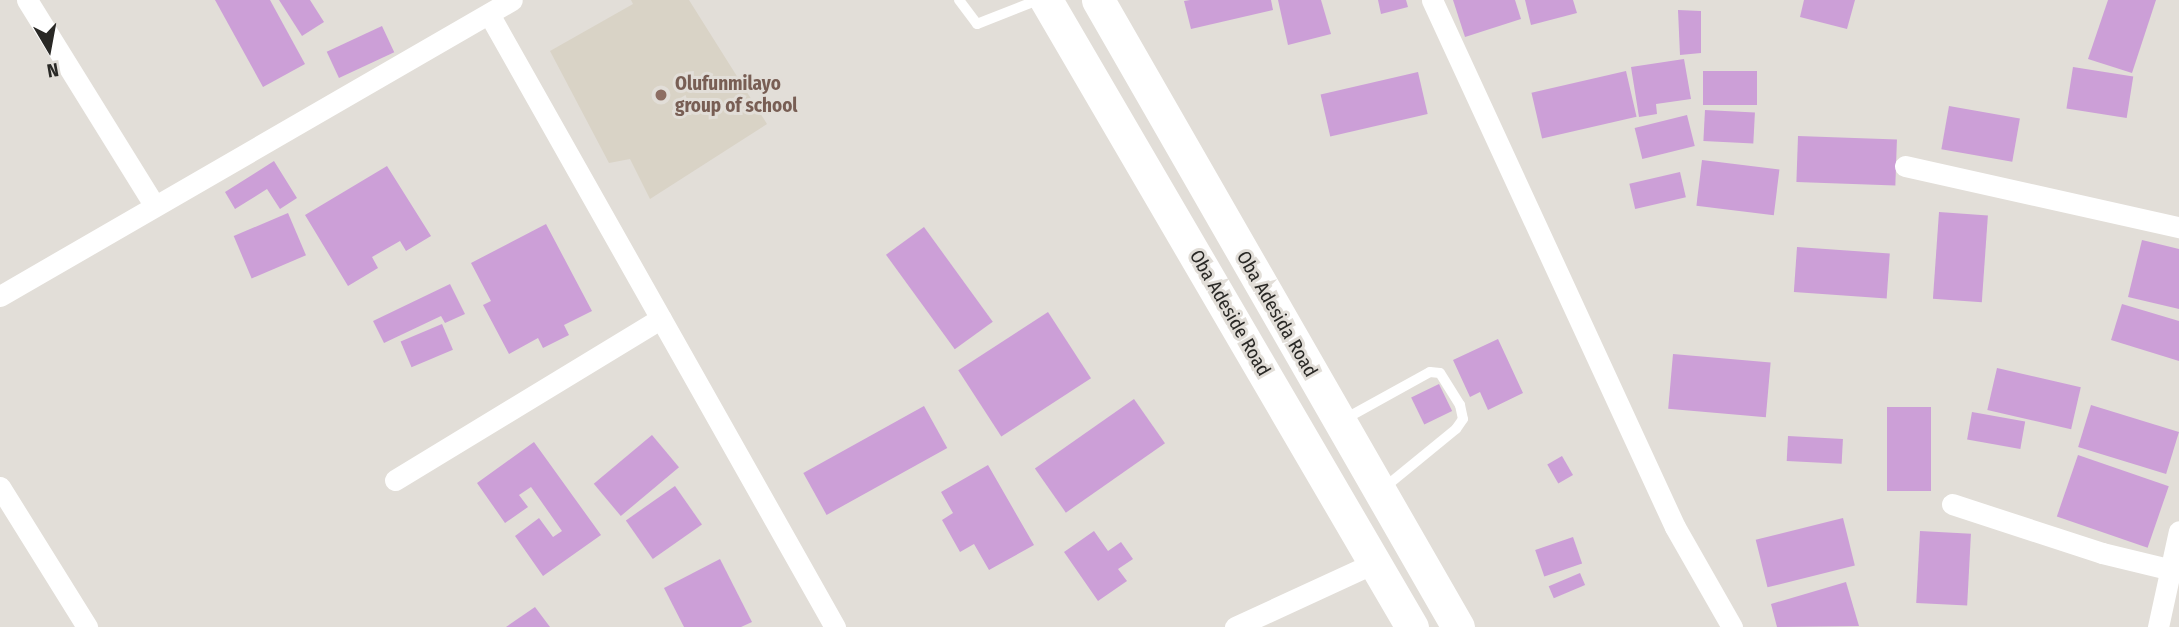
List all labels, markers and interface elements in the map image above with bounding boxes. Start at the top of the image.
north arrow [14,14,84,84]
text: N [45,58,60,82]
place label: Olufunmilayo group of school [675,73,798,117]
marker: Olufunmilayo group of school [653,87,669,103]
street label: Oba Adeside Road [1185,246,1275,380]
street label: Oba Adesida Road [1232,247,1322,381]

